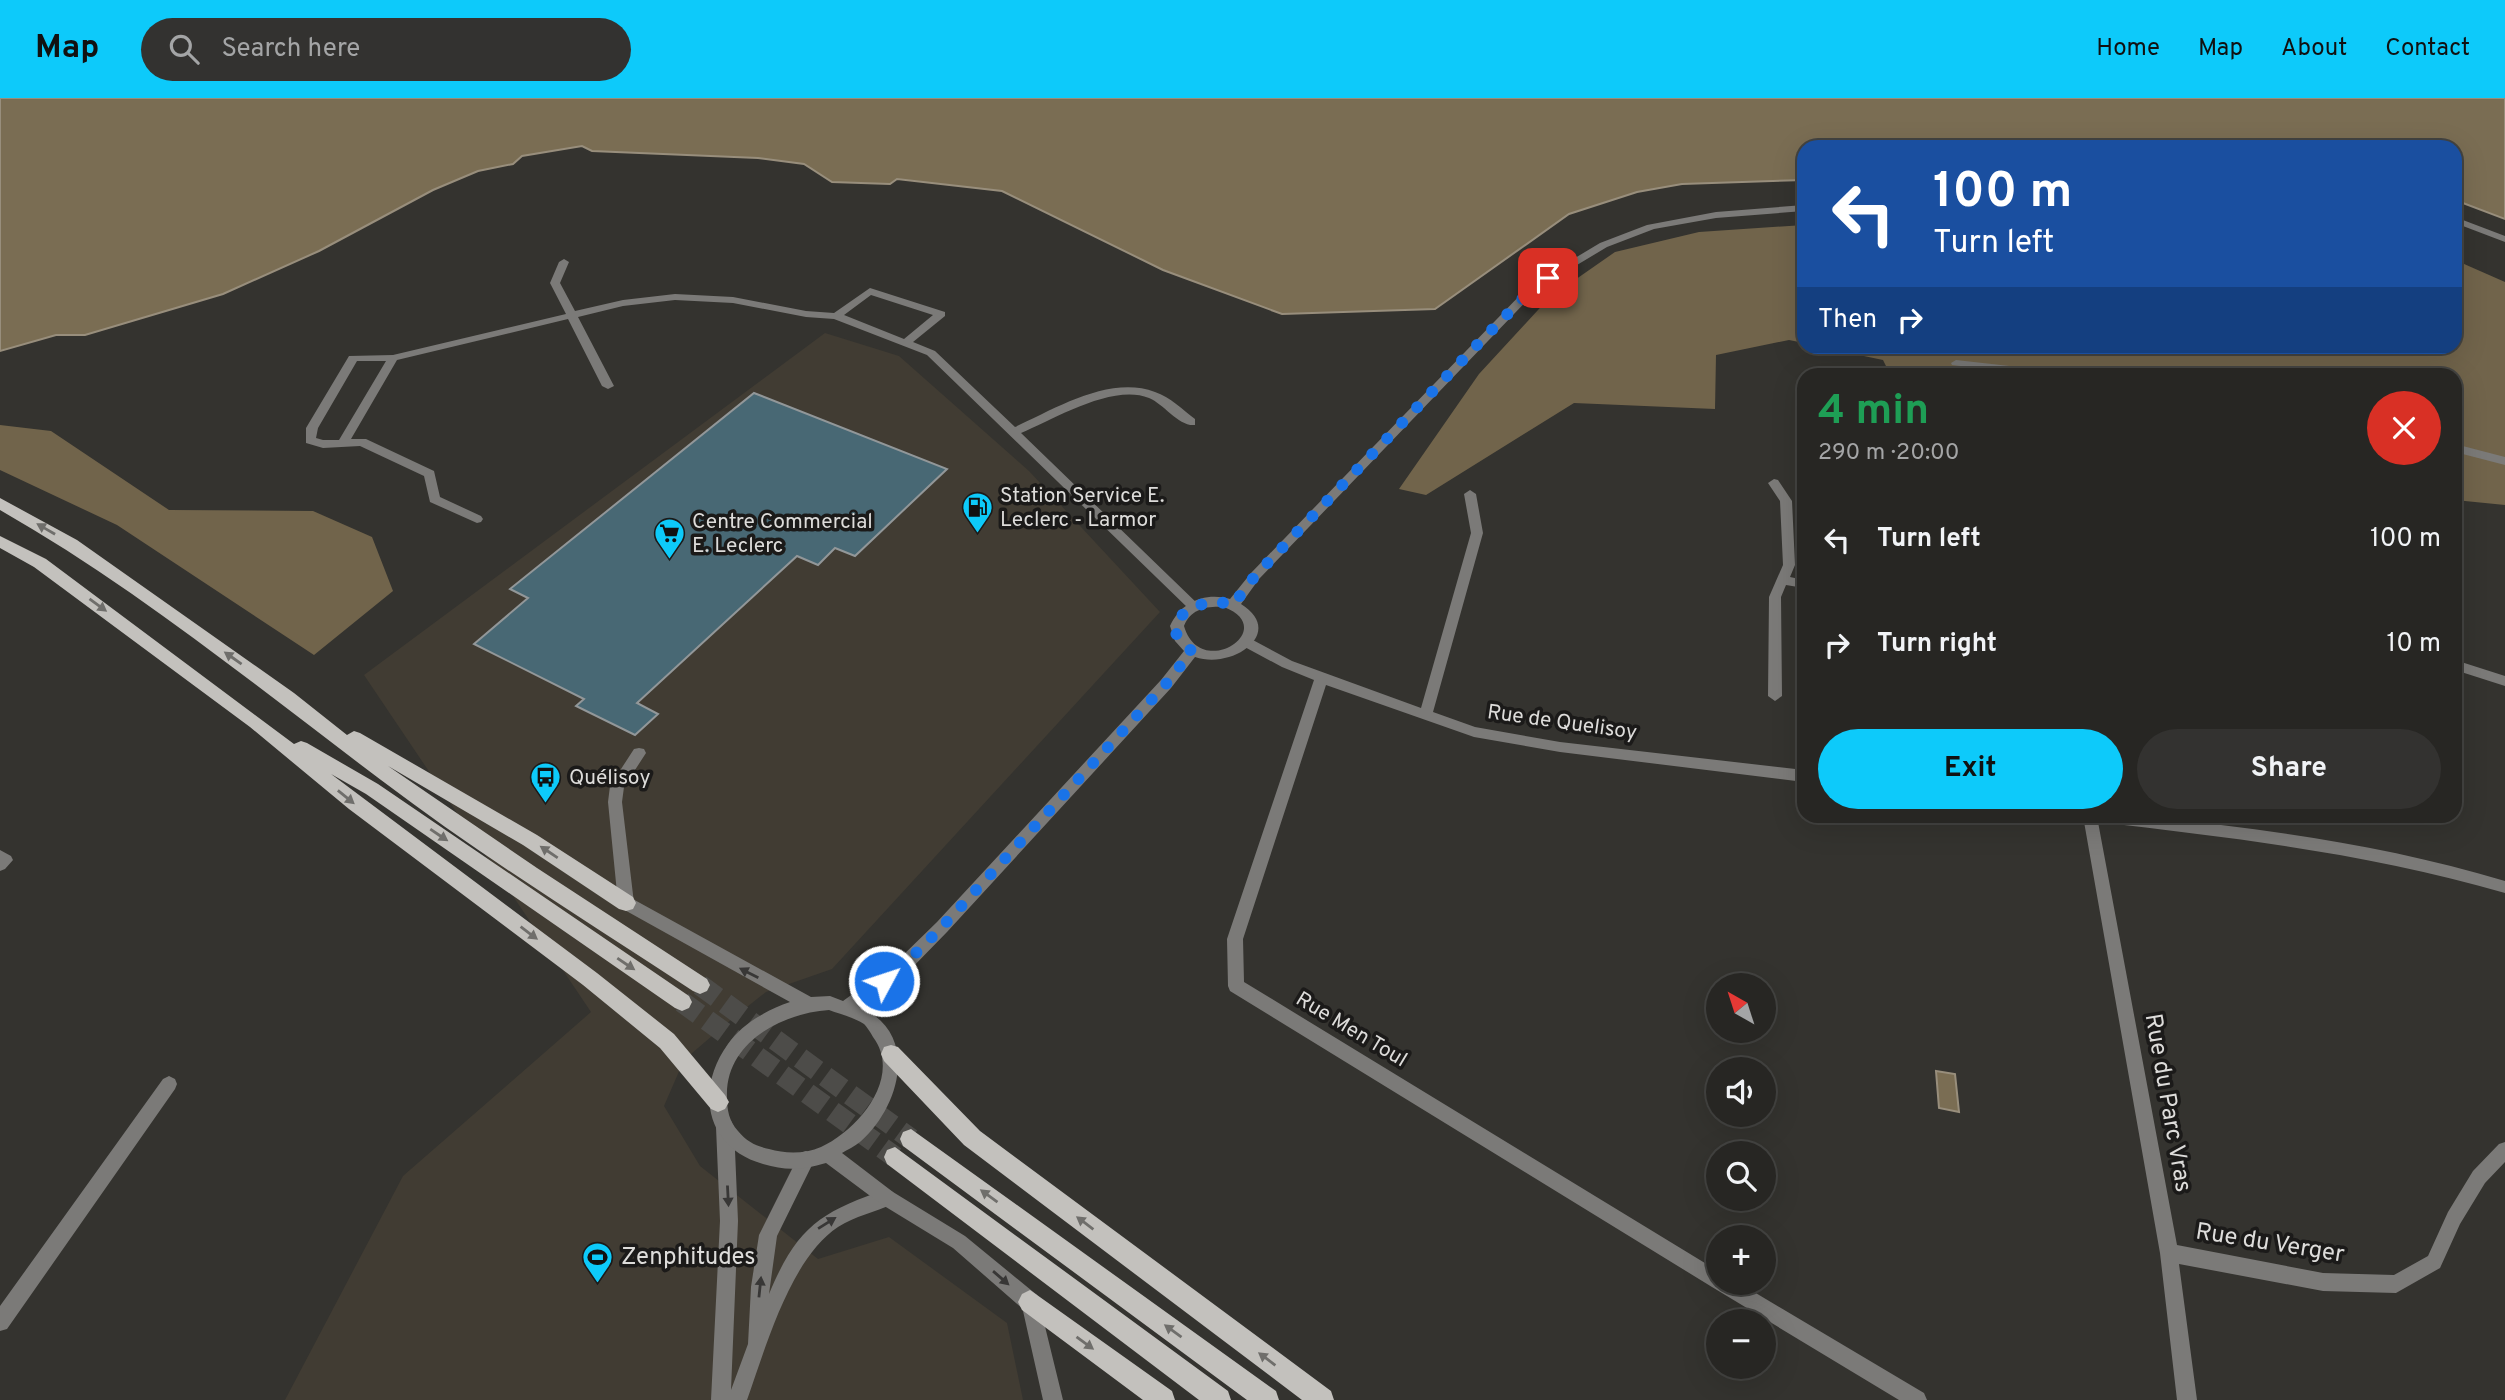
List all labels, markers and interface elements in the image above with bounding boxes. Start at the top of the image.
search box [141,18,631,81]
text: Map [35,28,99,70]
icon: search [165,30,203,68]
text: Search here [221,33,360,66]
text: Home [2096,34,2160,64]
text: Map [2198,34,2243,64]
text: About [2281,34,2347,64]
text: Contact [2385,34,2470,64]
text: 100 m [1933,163,2072,225]
icon: left [1818,168,1909,259]
text: Turn left [1933,224,2054,264]
pin [1518,248,1578,308]
icon: arrive [1529,259,1567,297]
icon: right [1891,301,1929,339]
text: Then [1818,304,1877,337]
text: 4 min [1818,386,1929,439]
button: close [2367,391,2441,465]
text: 290 m · 20:00 [1818,439,1959,468]
place label: Station Service E. Leclerc - Larmor [1000,483,1164,534]
fuel station icon: Station Service E. Leclerc - Larmor [960,491,994,535]
place label: Centre Commercial E. Leclerc [692,509,873,560]
supermarket icon: Centre Commercial E. Leclerc [652,517,686,561]
icon: left [1818,521,1856,559]
one-way arrow [36,523,55,535]
text: Turn left [1877,523,1981,556]
text: 100 m [2370,523,2441,556]
one-way arrow [88,598,106,613]
icon: right [1818,626,1856,664]
text: Turn right [1877,628,1997,661]
text: 10 m [2386,628,2441,661]
one-way arrow [224,652,242,666]
street label: Rue de Quelisoy [1485,699,1639,747]
button: Exit [1818,729,2123,809]
button: Share [2137,729,2441,809]
bus stop icon: Quélisoy [529,761,563,805]
place label: Quélisoy [569,765,651,792]
one-way arrow [337,789,355,804]
one-way arrow [430,828,448,842]
one-way arrow [540,845,558,859]
one-way arrow [519,926,538,940]
position arrow [847,944,921,1018]
one-way arrow [617,957,635,971]
one-way arrow [738,967,758,979]
north arrow [1706,973,1776,1043]
map controls [1706,973,1776,1379]
street label: Rue Men Toul [1290,986,1412,1074]
street label: Rue du Parc Vras [2137,1011,2197,1195]
button: sound [1706,1057,1776,1127]
button: search [1706,1141,1776,1211]
one-way arrow [723,1185,734,1207]
one-way arrow [980,1189,999,1203]
one-way arrow [1076,1216,1094,1230]
one-way arrow [817,1217,836,1230]
street label: Rue du Verger [2193,1217,2347,1271]
button: + [1706,1225,1776,1295]
sports icon: Zenphitudes [581,1241,615,1285]
place label: Zenphitudes [621,1243,756,1273]
one-way arrow [993,1270,1010,1285]
one-way arrow [755,1275,766,1297]
button: − [1706,1309,1776,1379]
one-way arrow [1164,1324,1182,1338]
one-way arrow [1076,1336,1094,1350]
one-way arrow [1258,1352,1276,1366]

